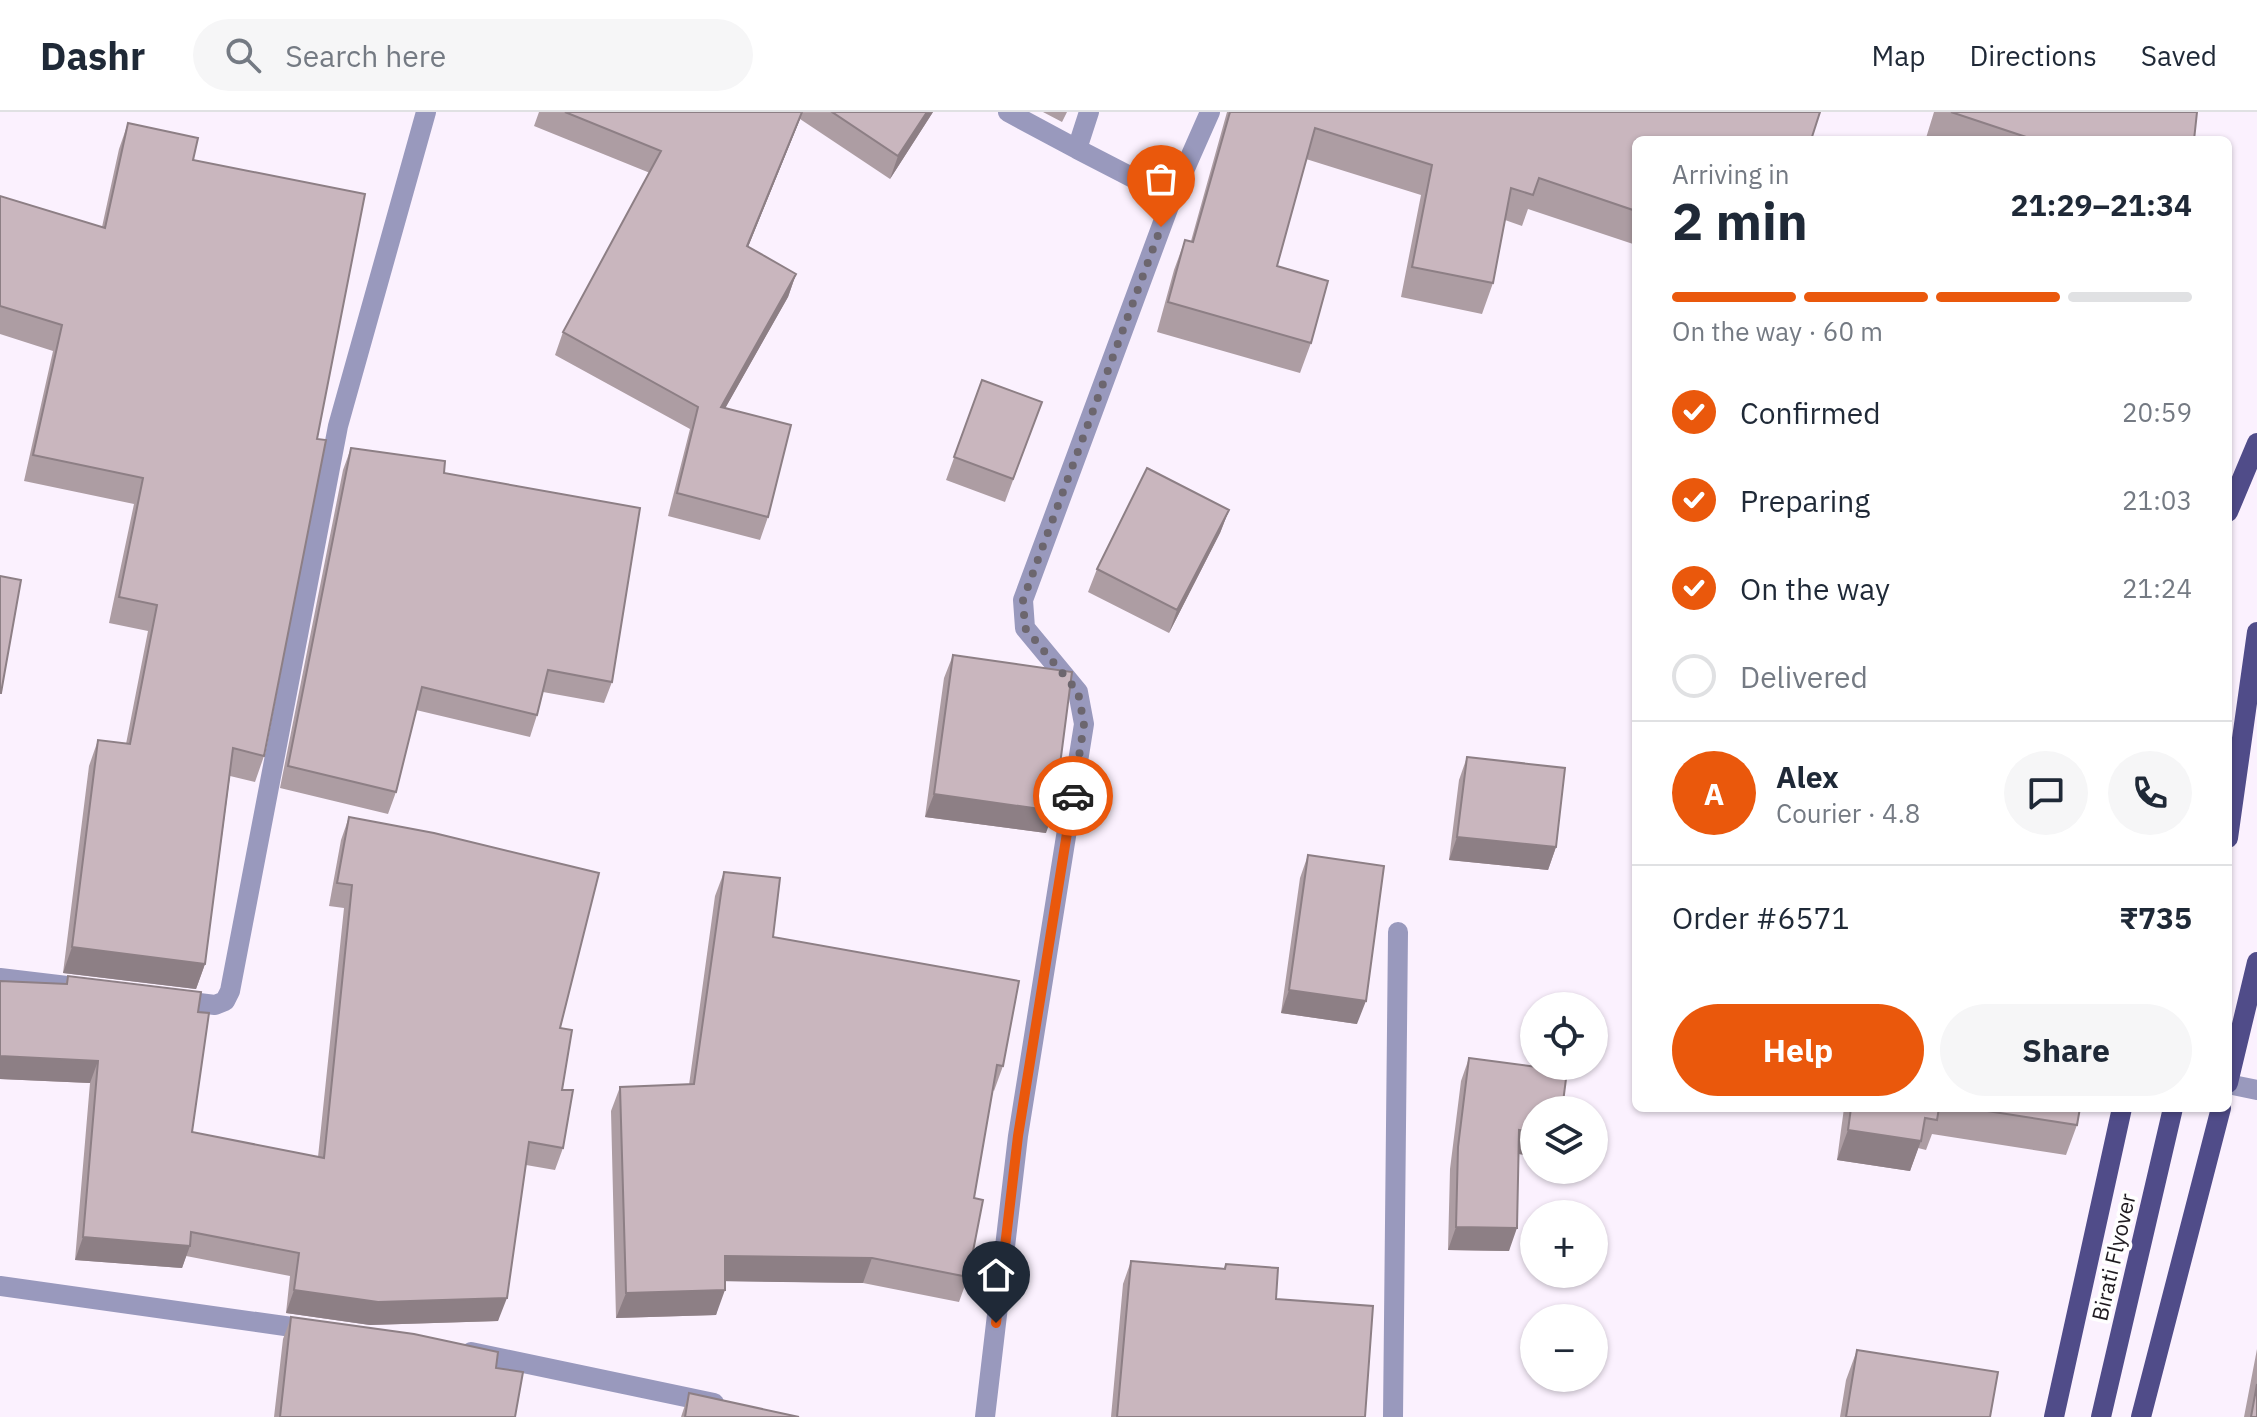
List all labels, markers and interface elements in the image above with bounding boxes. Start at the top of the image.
search box [193,19,753,91]
text: Dashr [40,31,145,80]
icon: search [221,33,265,77]
text: Search here [285,36,446,75]
text: Map [1871,37,1925,74]
text: Directions [1969,37,2097,74]
text: Saved [2141,37,2217,74]
pin [1127,145,1195,227]
icon: bag [1139,157,1183,201]
text: Arriving in [1672,157,1789,191]
text: 21:29–21:34 [2011,185,2192,224]
text: 2 min [1672,187,1808,254]
text: On the way · 60 m [1672,314,1883,348]
icon: check [1672,390,1716,434]
text: Confirmed [1740,393,1881,432]
text: 20:59 [2122,395,2192,429]
icon: check [1672,478,1716,522]
text: Preparing [1740,481,1870,520]
text: 21:03 [2122,483,2192,517]
icon: check [1672,566,1716,610]
text: On the way [1740,569,1890,608]
text: 21:24 [2122,571,2192,605]
text: Delivered [1740,657,1868,696]
button: chat [2004,751,2088,835]
button: phone [2108,751,2192,835]
courier [1033,756,1113,836]
text: Alex [1776,757,1839,796]
icon: car [1051,774,1095,818]
text: A [1704,774,1724,813]
text: Courier · 4.8 [1776,796,1920,830]
text: Order #6571 [1672,898,1849,937]
text: ₹735 [2119,898,2192,937]
map controls [1520,992,1608,1392]
button: locate [1520,992,1608,1080]
button: Help [1672,1004,1924,1096]
button: Share [1940,1004,2192,1096]
button: layers [1520,1096,1608,1184]
street label: Birati Flyover [2084,1190,2142,1324]
button: + [1520,1200,1608,1288]
pin [962,1241,1030,1323]
icon: home [974,1253,1018,1297]
button: − [1520,1304,1608,1392]

